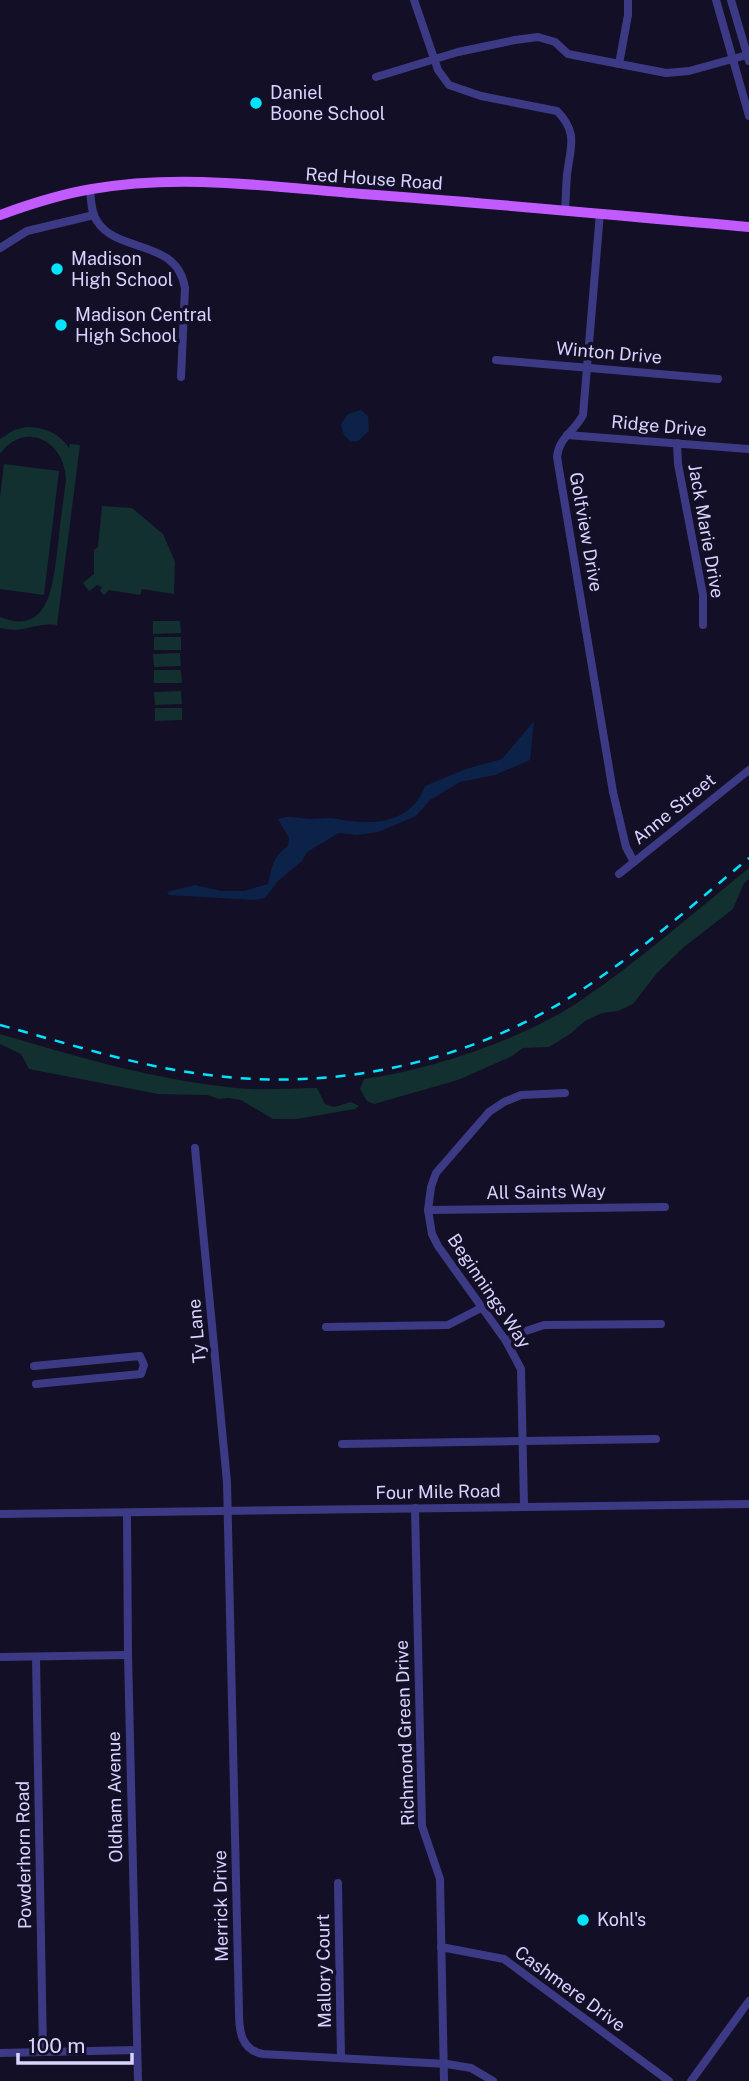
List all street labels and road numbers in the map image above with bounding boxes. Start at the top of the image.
street label: Red House Road [305,163,443,194]
street label: Winton Drive [555,337,663,368]
street label: Ridge Drive [610,411,708,440]
street label: Jack Marie Drive [684,462,729,600]
street label: Golfview Drive [566,471,607,593]
street label: Anne Street [628,769,719,848]
street label: All Saints Way [486,1180,607,1203]
street label: Beginnings Way [443,1230,536,1352]
street label: Ty Lane [183,1298,210,1364]
street label: Four Mile Road [375,1480,501,1503]
street label: Richmond Green Drive [391,1640,418,1826]
street label: Oldham Avenue [103,1731,126,1863]
street label: Powderhorn Road [12,1781,35,1929]
street label: Merrick Drive [209,1850,232,1962]
street label: Mallory Court [312,1914,335,2028]
street label: Cashmere Drive [511,1941,630,2036]

